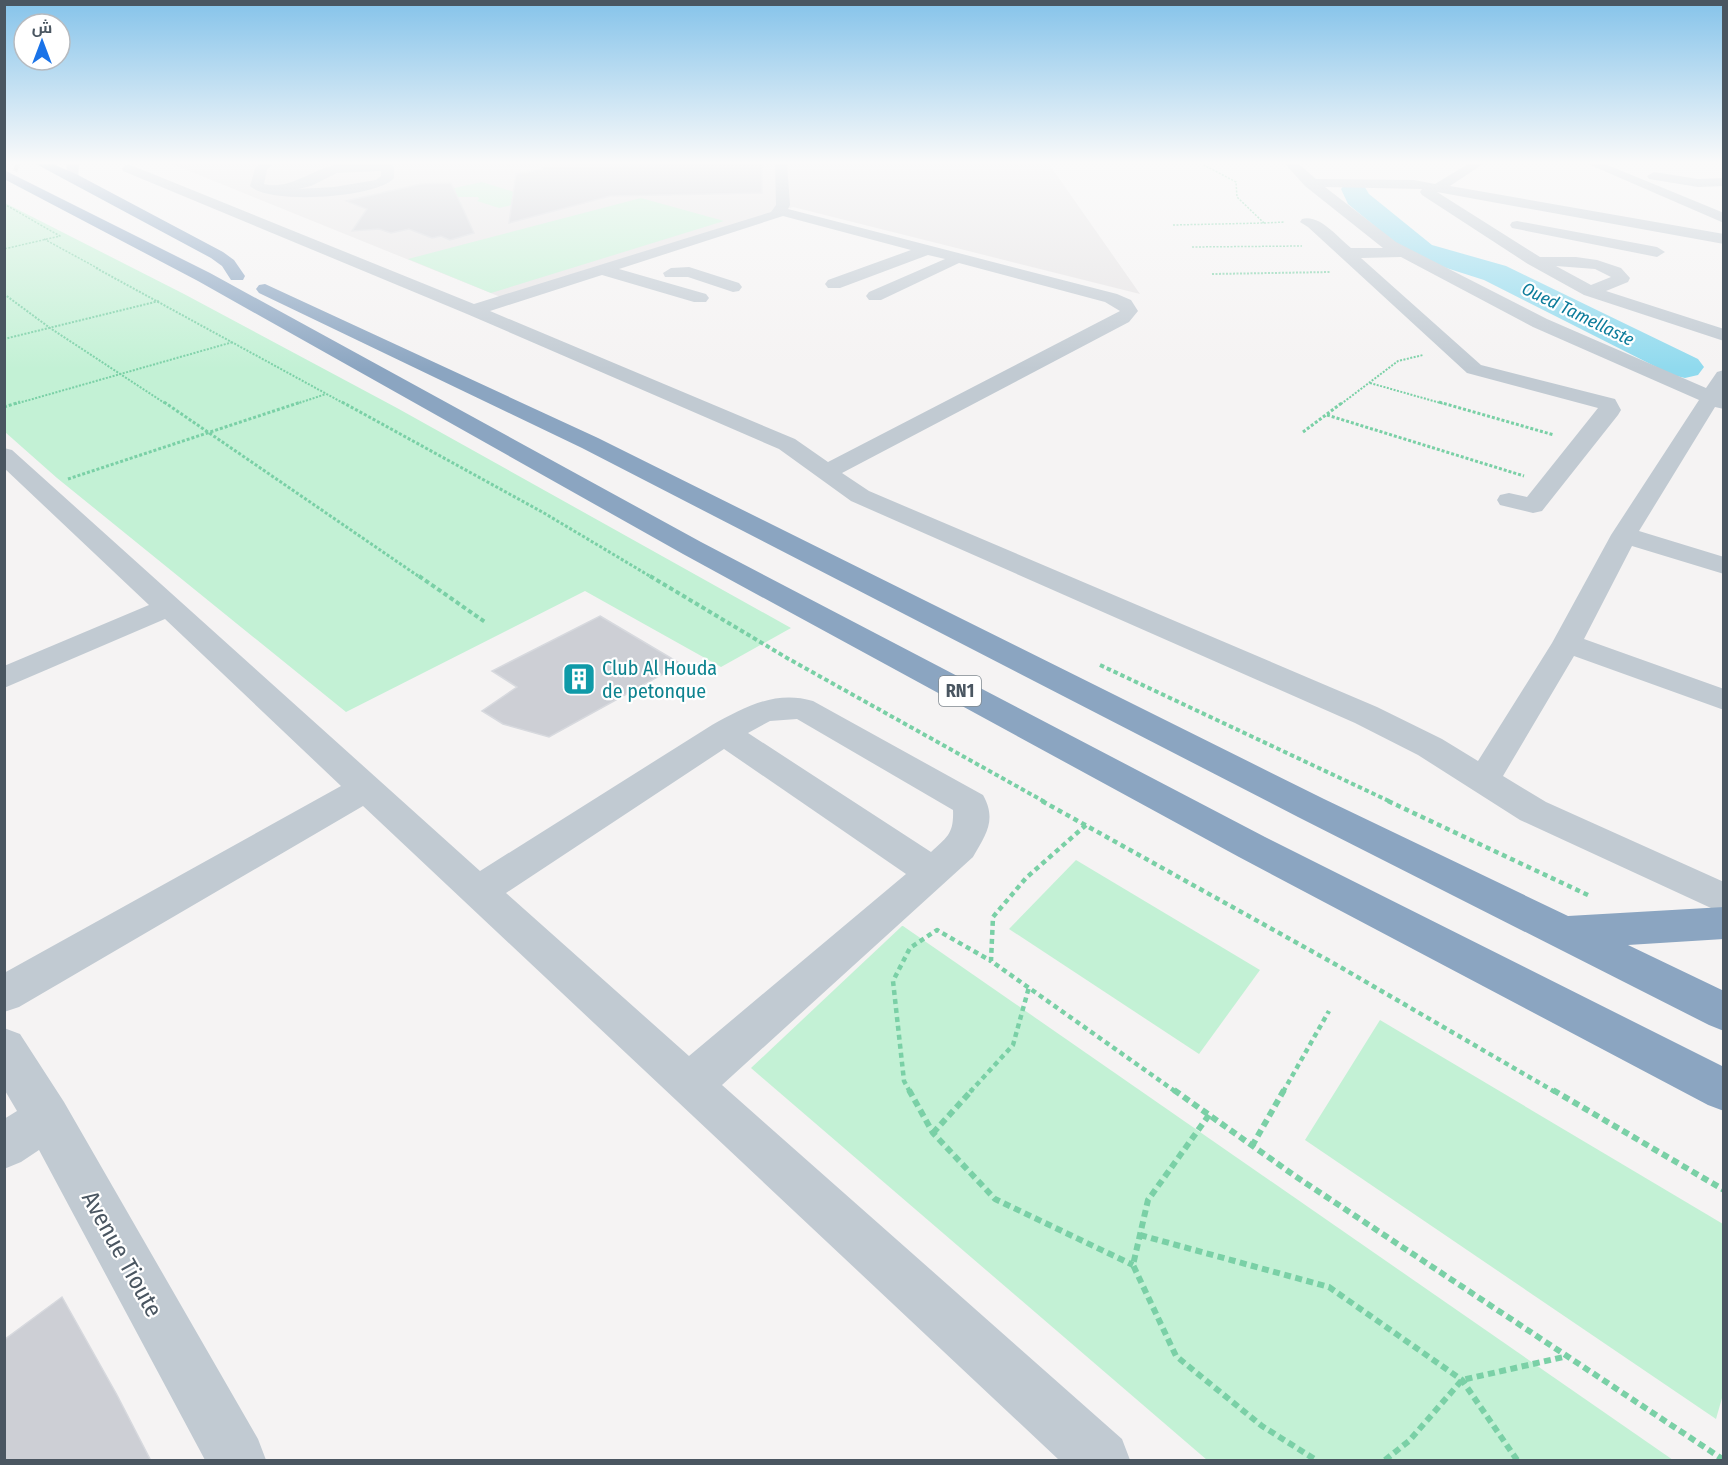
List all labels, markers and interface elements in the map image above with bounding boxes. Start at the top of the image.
north arrow [12,12,72,72]
text: ش [32,18,52,37]
water label: Oued Tamellaste [1518,277,1638,351]
place label: Club Al Houda de petonque [602,656,717,703]
building icon: Club Al Houda de petonque [561,661,597,697]
road number: RN1 [939,676,981,706]
street label: Avenue Tioute [76,1186,168,1322]

